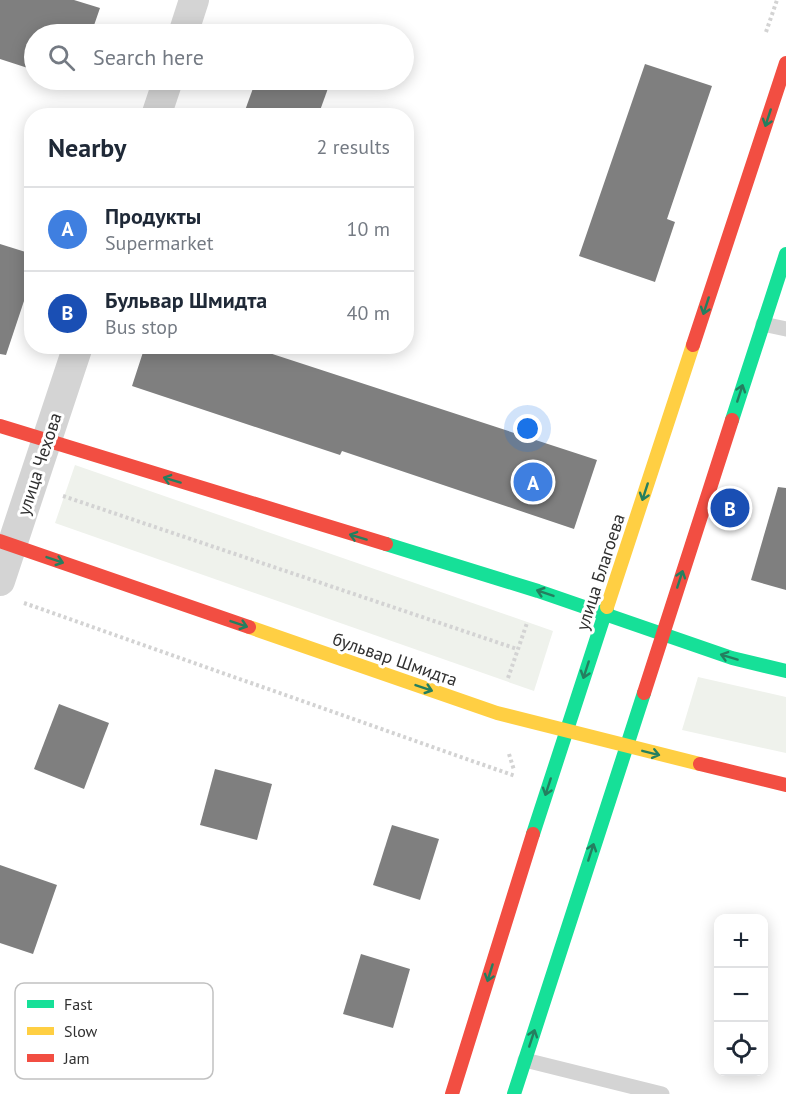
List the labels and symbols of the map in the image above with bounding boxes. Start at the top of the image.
one-way arrow [761,108,772,127]
one-way arrow [700,296,711,315]
one-way arrow [736,384,747,403]
street label: улица Чехова [12,410,66,518]
your location [513,414,542,443]
pin: A [514,460,552,504]
one-way arrow [163,474,182,485]
one-way arrow [639,482,650,501]
pin: B [710,486,750,530]
street label: улица Благоева [570,511,630,633]
one-way arrow [349,530,368,541]
one-way arrow [45,555,64,566]
one-way arrow [675,570,686,589]
one-way arrow [536,587,555,598]
one-way arrow [230,619,249,630]
street label: бульвар Шмидта [330,627,460,691]
one-way arrow [720,651,739,662]
one-way arrow [580,660,591,679]
one-way arrow [414,683,433,694]
one-way arrow [642,748,661,759]
one-way arrow [542,777,553,796]
one-way arrow [586,843,597,862]
one-way arrow [484,963,495,982]
legend [15,983,213,1079]
text: Fast [64,994,93,1014]
text: Slow [64,1021,98,1041]
one-way arrow [527,1029,538,1048]
text: Jam [63,1048,90,1068]

